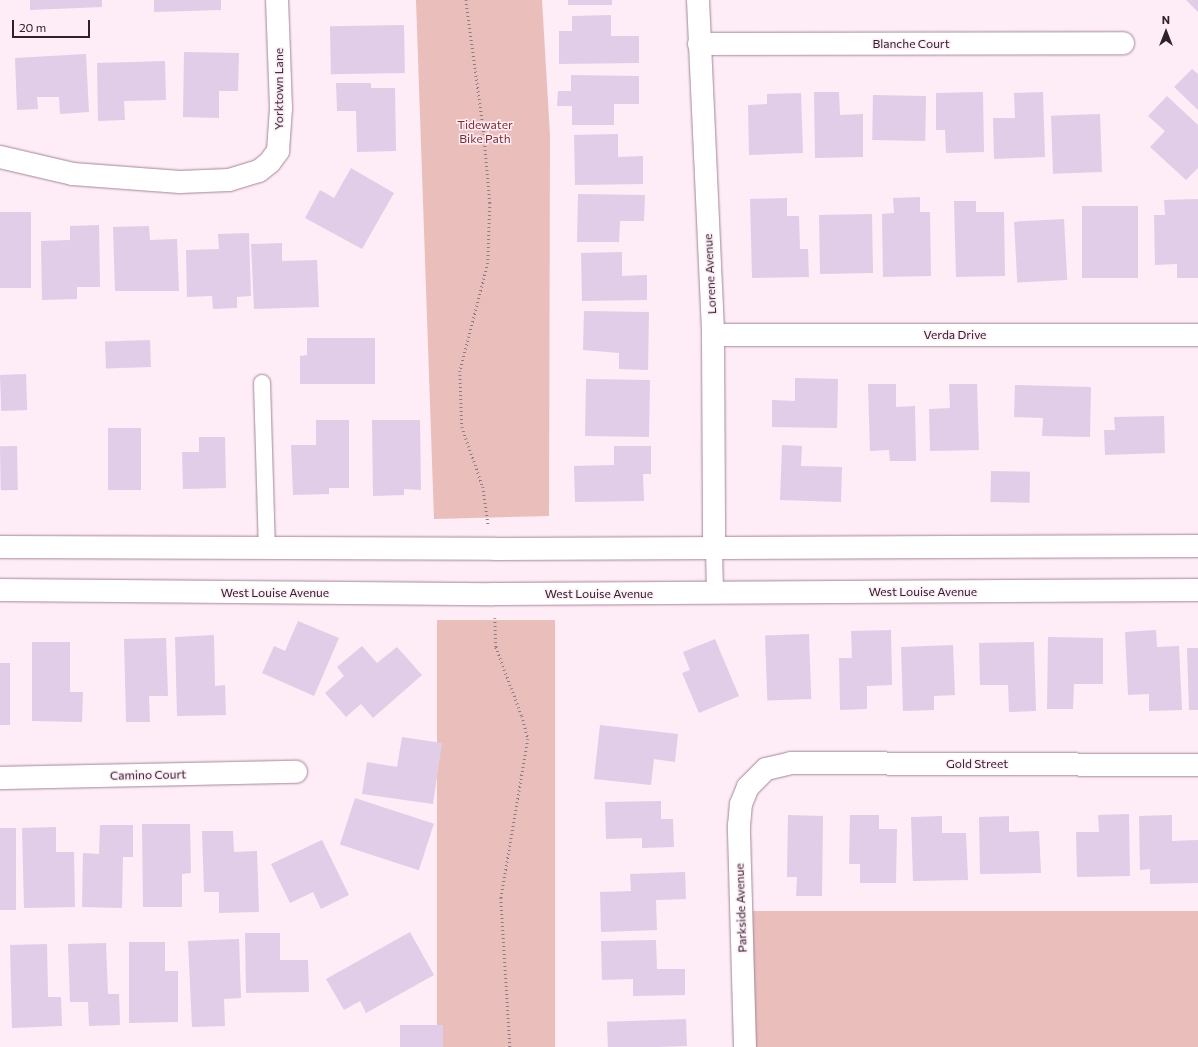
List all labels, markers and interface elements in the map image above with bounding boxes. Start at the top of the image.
scale bar [14,12,92,38]
north arrow [1146,12,1186,52]
text: N [1162,13,1170,26]
text: 20 m [19,20,46,34]
street label: Blanche Court [872,37,950,51]
street label: Yorktown Lane [272,48,286,130]
park label: Tidewater Bike Path [457,118,513,146]
street label: Lorene Avenue [701,233,719,315]
street label: Verda Drive [924,328,986,342]
street label: West Louise Avenue [869,585,977,599]
street label: West Louise Avenue [221,586,329,600]
street label: West Louise Avenue [545,587,653,601]
street label: Gold Street [946,757,1008,771]
street label: Camino Court [110,767,186,783]
street label: Parkside Avenue [732,863,750,953]

